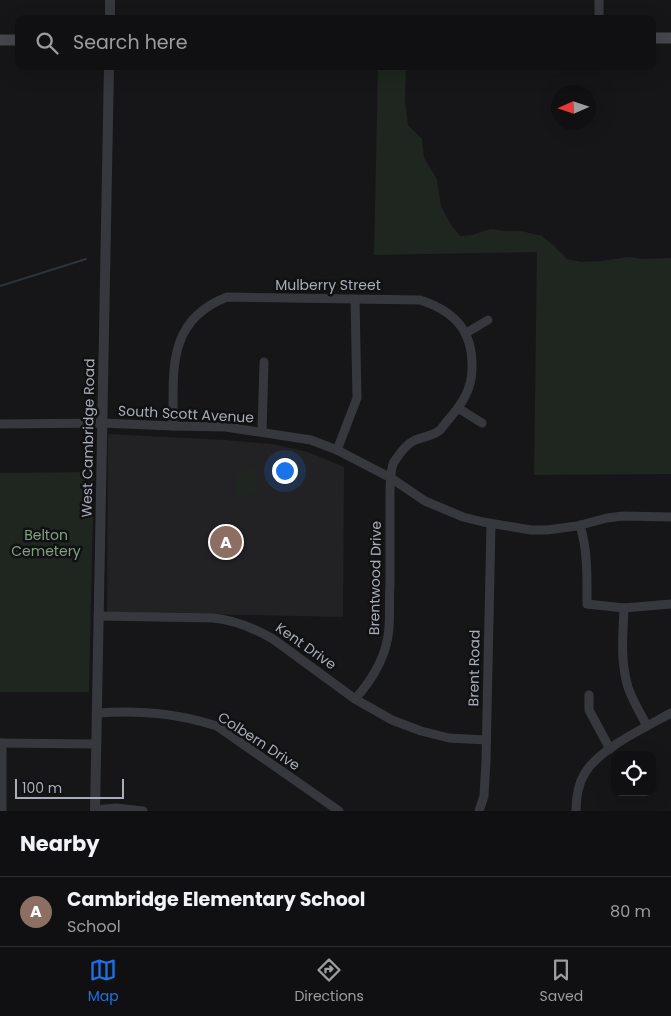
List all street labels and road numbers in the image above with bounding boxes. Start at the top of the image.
street label: Mulberry Street [275,275,381,295]
street label: West Cambridge Road [77,358,99,518]
street label: South Scott Avenue [118,400,255,428]
street label: Brentwood Drive [364,520,386,635]
street label: Kent Drive [272,618,341,674]
street label: Brent Road [463,629,485,707]
street label: Colbern Drive [214,707,304,775]

